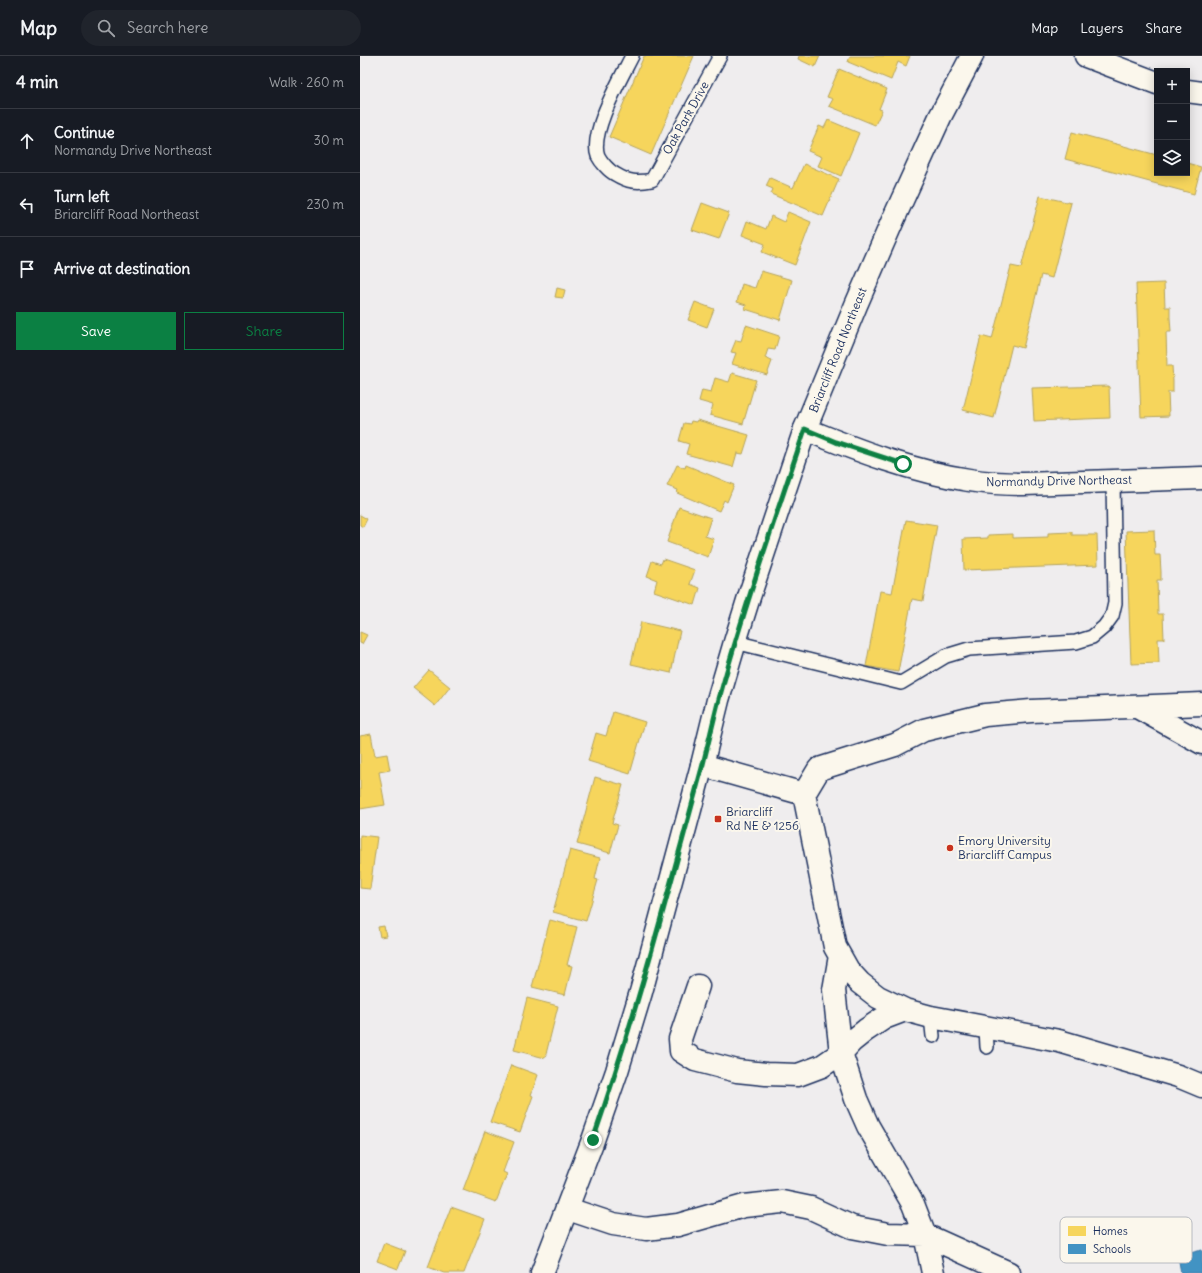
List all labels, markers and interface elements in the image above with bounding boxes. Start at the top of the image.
search box [81,10,361,46]
text: Map [20,16,57,40]
icon: search [95,17,117,39]
text: Search here [127,18,208,37]
text: Map [1031,19,1058,37]
text: Layers [1080,19,1123,37]
text: Share [1145,19,1182,37]
map controls [1154,68,1190,176]
button: + [1154,68,1190,104]
text: 4 min [16,71,58,93]
text: Walk · 260 m [269,74,344,91]
street label: Oak Park Drive [659,79,712,157]
button: − [1154,104,1190,140]
text: Continue [54,123,115,142]
icon: ahead [16,130,38,152]
text: 30 m [314,132,344,149]
button: layers [1154,140,1190,176]
text: Normandy Drive Northeast [54,142,212,159]
text: Turn left [54,187,109,206]
icon: left [16,194,38,216]
text: 230 m [306,196,344,213]
text: Briarcliff Road Northeast [54,206,199,223]
icon: arrive [16,258,38,280]
text: Arrive at destination [54,259,190,278]
street label: Briarcliff Road Northeast [806,285,870,415]
button: Save [16,312,176,350]
button: Share [184,312,344,350]
route start [894,455,912,473]
street label: Normandy Drive Northeast [986,472,1132,489]
place label: Briarcliff Rd NE & 1256 [726,804,799,833]
marker: Briarcliff Rd NE & 1256 [713,814,723,824]
place label: Emory University Briarcliff Campus [958,833,1052,862]
marker: Emory University Briarcliff Campus [945,843,955,853]
route end [584,1131,602,1149]
legend [1060,1217,1192,1263]
text: Homes [1093,1224,1128,1238]
text: Schools [1093,1242,1131,1256]

